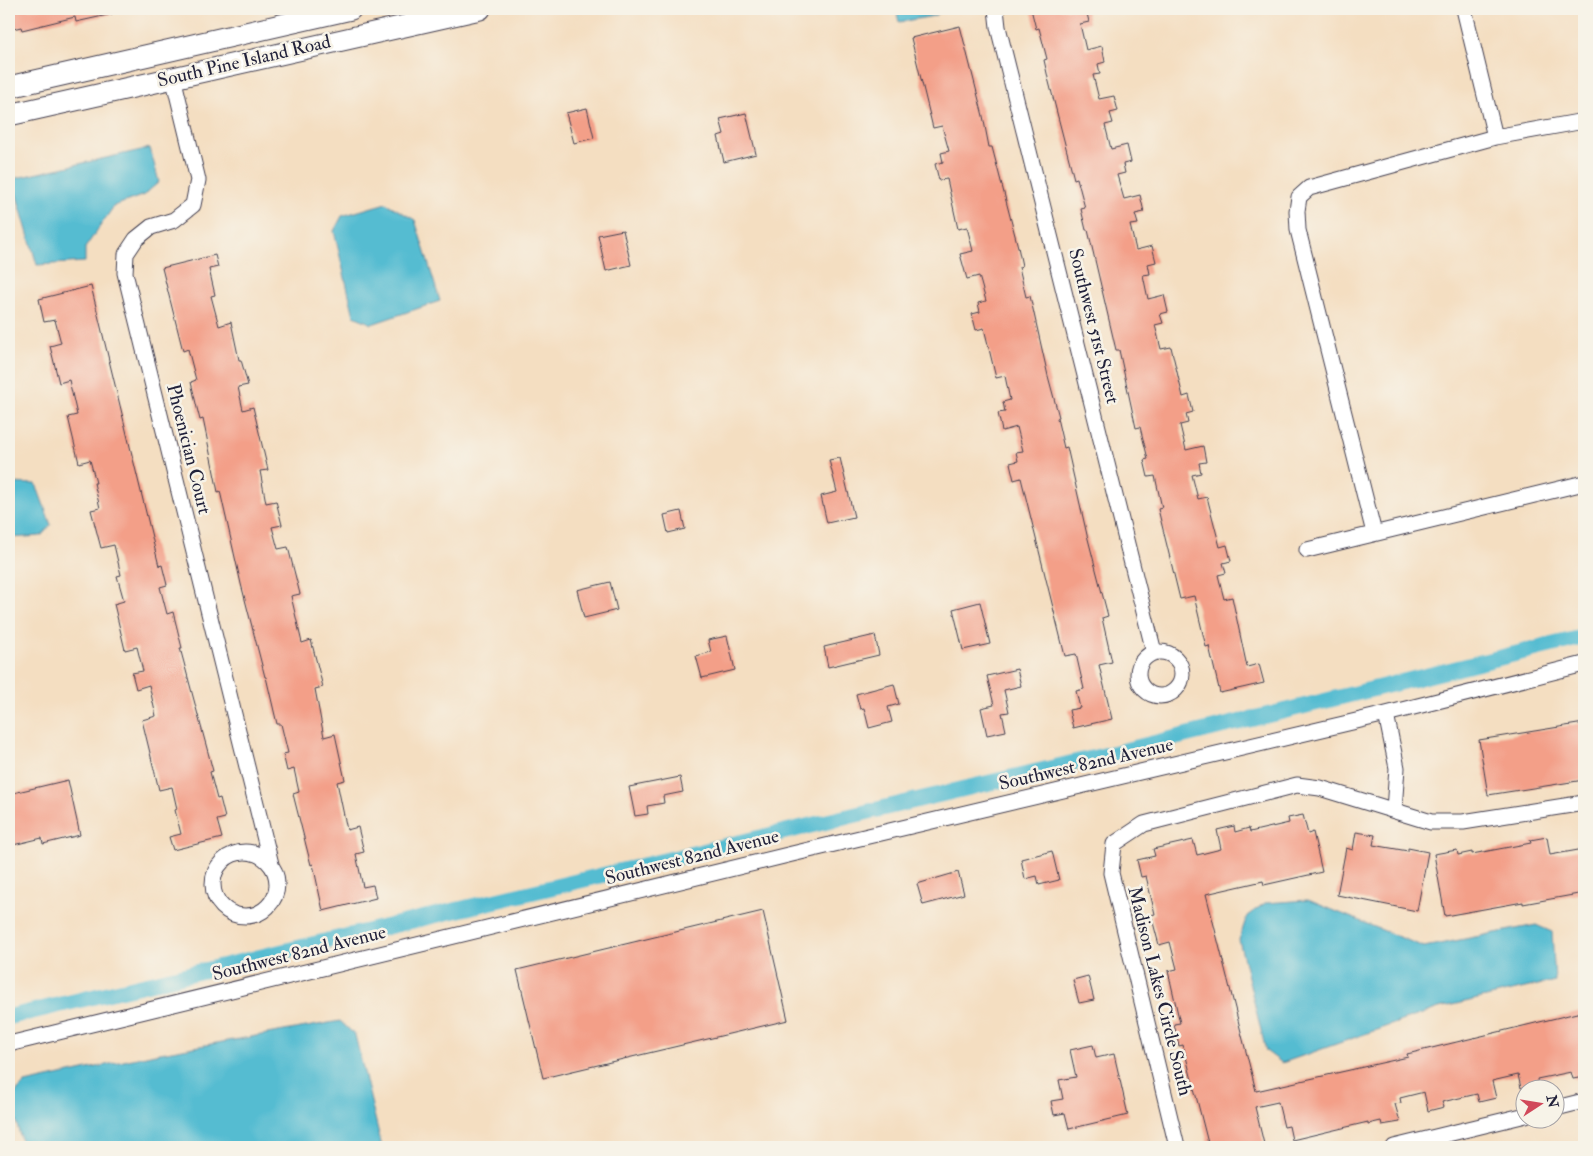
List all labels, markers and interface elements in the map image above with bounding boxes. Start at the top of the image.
street label: South Pine Island Road [155,29,334,93]
street label: Southwest 51st Street [1063,246,1125,406]
street label: Phoenician Court [161,381,217,517]
street label: Southwest 82nd Avenue [996,732,1176,796]
street label: Southwest 82nd Avenue [603,824,781,890]
street label: Madison Lakes Circle South [1122,884,1198,1098]
street label: Southwest 82nd Avenue [210,920,388,986]
north arrow [1516,1078,1566,1128]
text: N [1542,1093,1562,1110]

